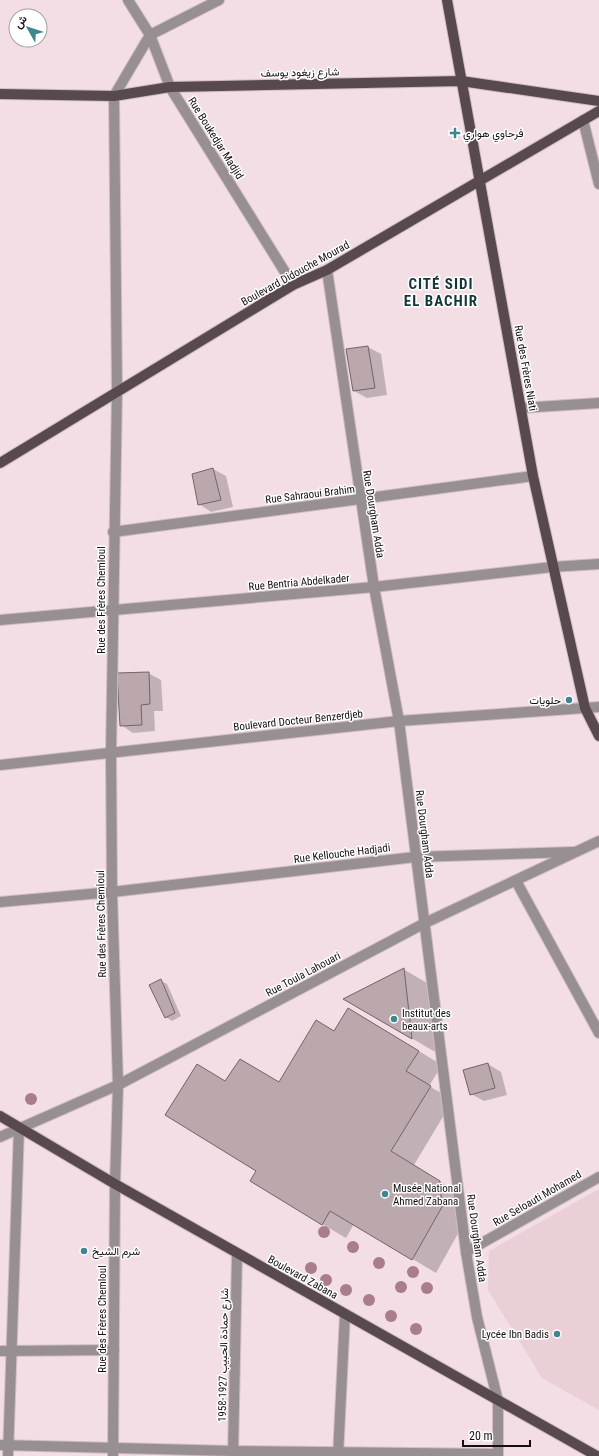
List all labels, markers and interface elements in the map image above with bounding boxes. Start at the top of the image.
north arrow [8,8,48,48]
text: ش [11,13,30,31]
street label: شارع زيغود يوسف [261,65,340,81]
street label: Rue Boukedjar Madjid [185,95,246,182]
place label: فرحاوي هواري [463,127,523,143]
marker: فرحاوي هواري [450,128,460,138]
street label: Boulevard Didouche Mourad [239,238,352,309]
district label: CITÉ SIDI EL BACHIR [404,275,478,310]
street label: Rue des Frères Niati [512,324,539,412]
street label: Rue Dourgham Adda [360,469,387,559]
street label: Rue Sahraoui Brahim [265,483,355,506]
street label: Rue des Frères Chemloul [95,546,108,654]
street label: Rue Bentria Abdelkader [248,572,351,593]
place label: حلويات [529,694,561,707]
marker: حلويات [564,695,574,705]
street label: Boulevard Docteur Benzerdjeb [233,707,363,734]
street label: Rue Dourgham Adda [413,789,436,879]
street label: Rue Kellouche Hadjadi [293,841,391,866]
street label: Rue des Frères Chemloul [94,870,109,978]
street label: Rue Toula Lahouari [264,949,343,1000]
place label: Institut des beaux-arts [402,1007,451,1033]
marker: Institut des beaux-arts [389,1014,399,1024]
street label: Rue Seloauti Mohamed [491,1168,584,1229]
place label: Musée National Ahmed Zabana [393,1182,461,1208]
marker: Musée National Ahmed Zabana [380,1189,390,1199]
street label: Rue Dourgham Adda [464,1193,489,1283]
place label: شرم الشيخ [92,1245,141,1259]
marker: شرم الشيخ [79,1246,89,1256]
street label: Boulevard Zabana [266,1253,340,1302]
street label: Rue des Frères Chemloul [96,1265,109,1373]
street label: شارع حمادة الحبيب 1927-1958 [216,1288,232,1422]
place label: Lycée Ibn Badis [482,1328,549,1341]
marker: Lycée Ibn Badis [552,1329,562,1339]
scale bar [463,1422,530,1448]
text: 20 m [469,1429,493,1443]

